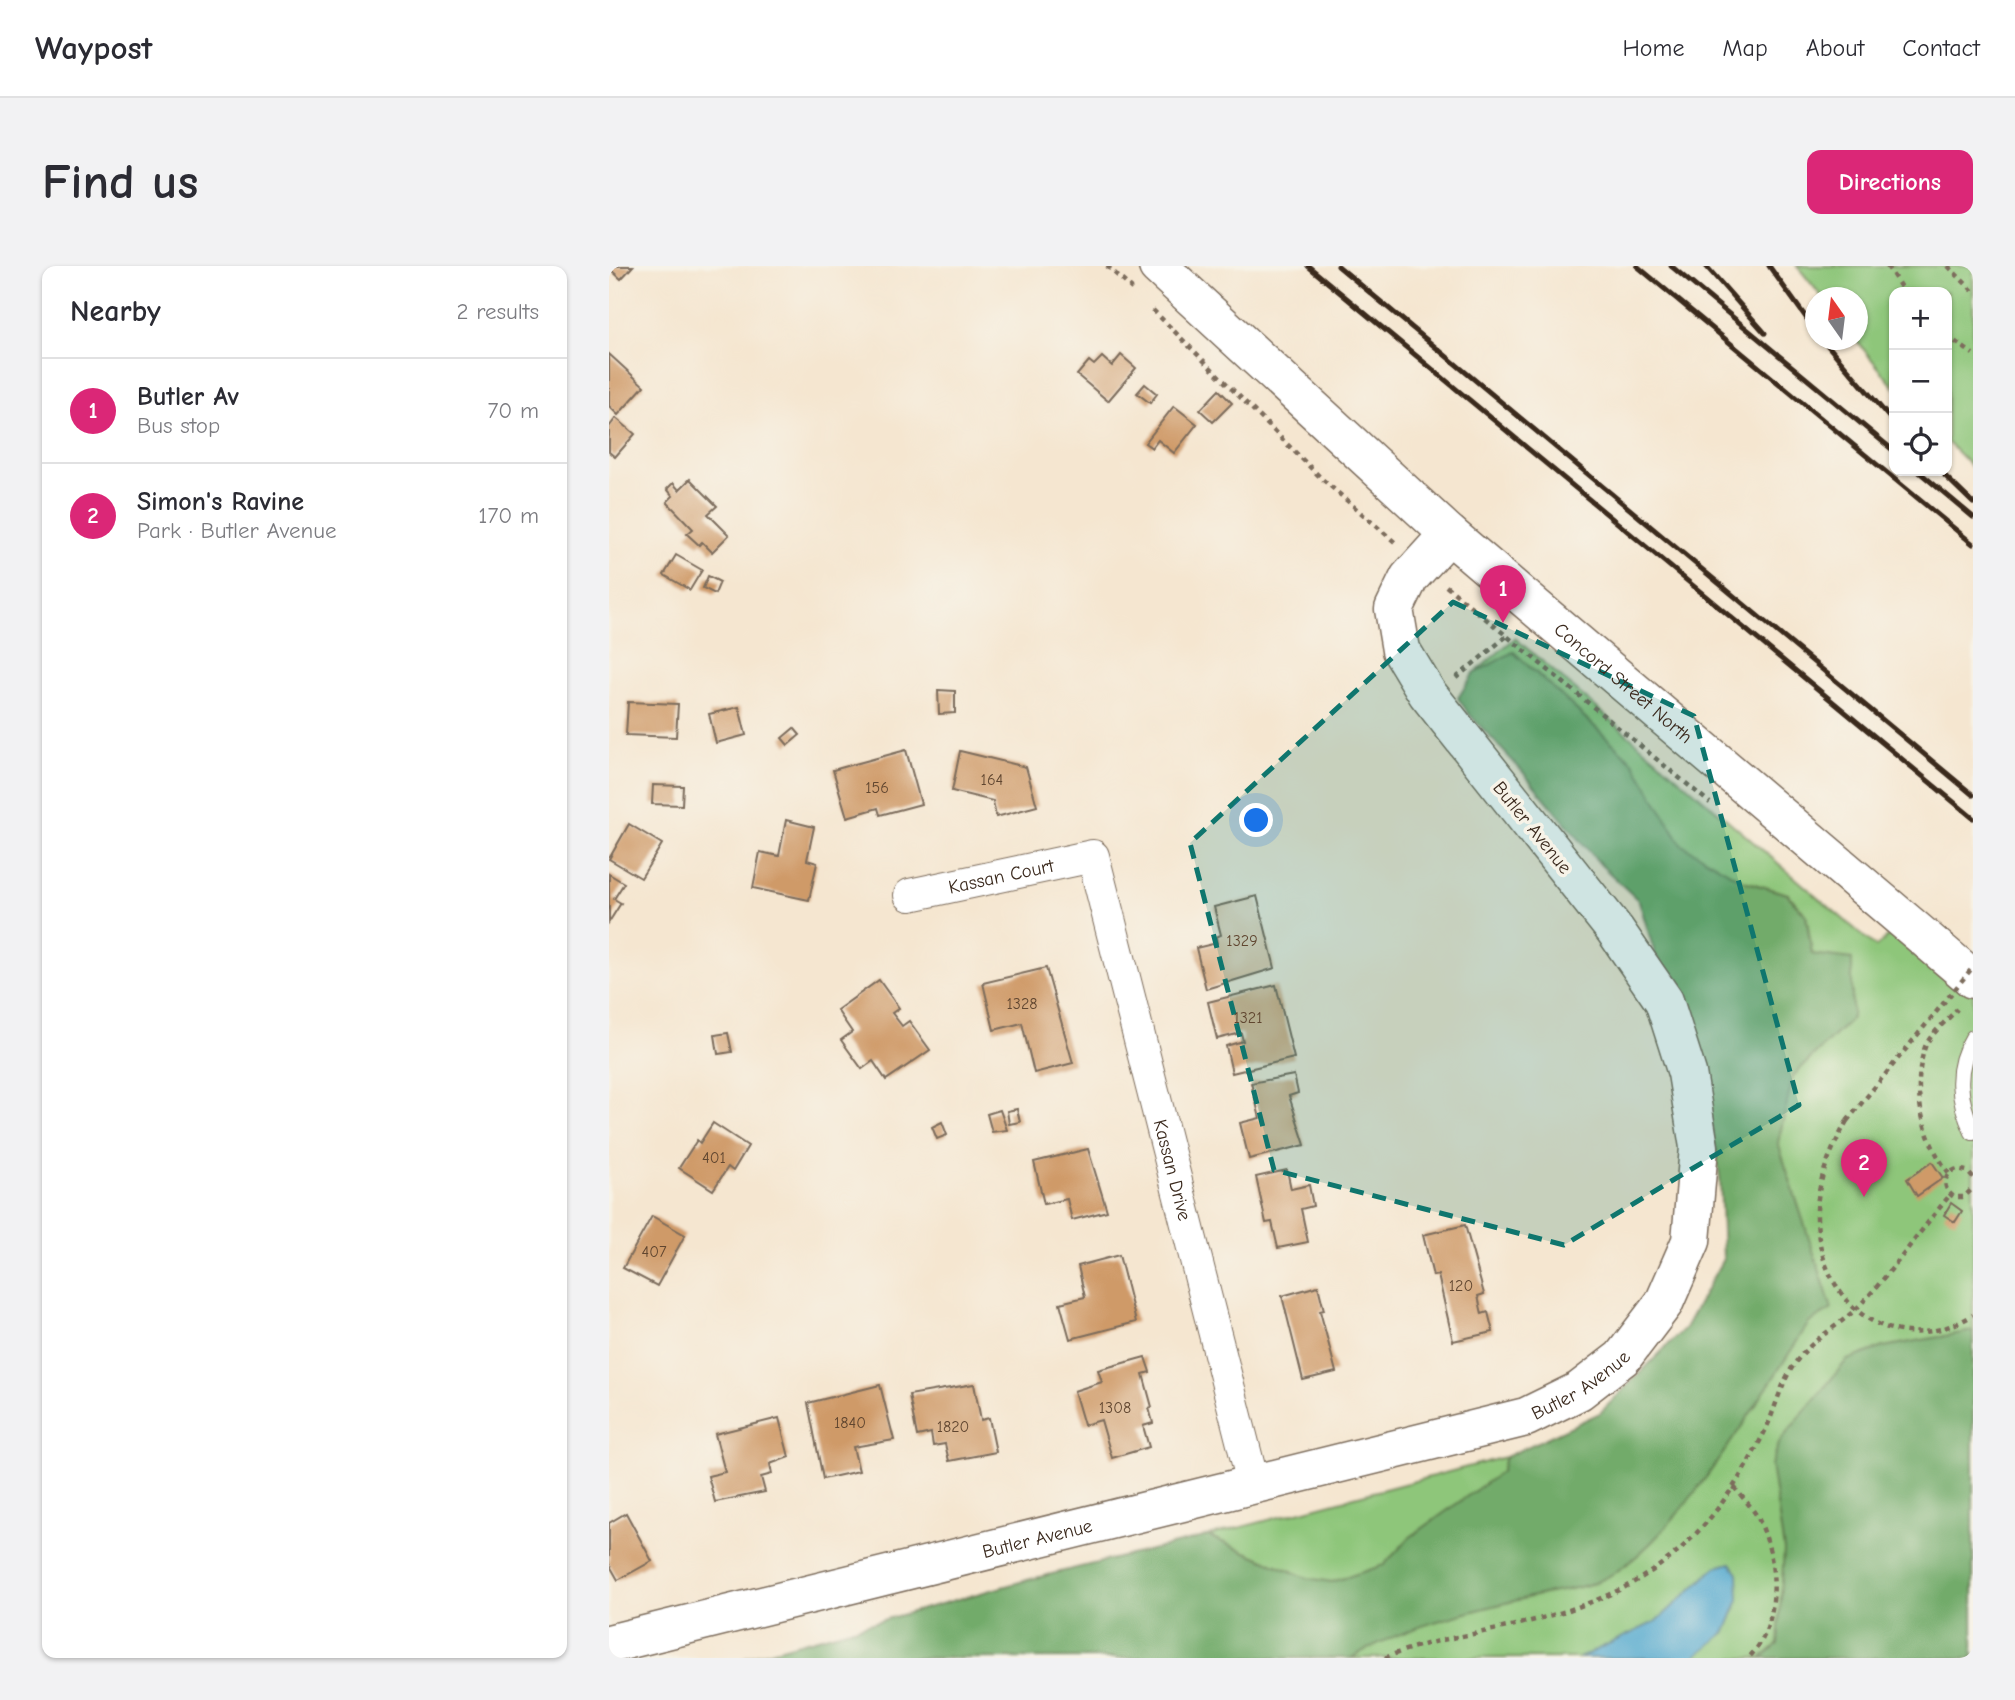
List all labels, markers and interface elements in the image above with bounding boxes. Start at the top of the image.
text: Waypost [35,29,152,67]
text: Home [1623,34,1684,62]
text: Map [1722,34,1768,62]
text: About [1806,34,1864,62]
text: Contact [1902,34,1980,62]
button: Directions [1807,150,1973,214]
text: Find us [42,154,198,210]
north arrow [1805,287,1868,350]
map controls [1889,287,1952,476]
button: + [1889,287,1952,350]
text: Nearby [70,294,161,329]
text: 2 results [457,298,539,325]
button: − [1889,350,1952,413]
text: Butler Av [137,382,239,412]
text: 1 [88,397,98,424]
text: 70 m [487,397,539,424]
text: Bus stop [137,412,220,439]
button: locate [1889,413,1952,476]
text: Simon's Ravine [137,487,304,517]
text: 2 [87,502,99,529]
text: 170 m [478,502,539,529]
text: Park · Butler Avenue [137,517,336,544]
pin: 1 [1480,565,1526,623]
street label: Concord Street North [1550,618,1697,748]
house number: 164 [981,771,1003,789]
street label: Butler Avenue [1488,777,1576,878]
house number: 156 [865,779,889,797]
your location [1239,803,1273,837]
street label: Kassan Court [946,855,1057,899]
house number: 1329 [1226,932,1258,950]
house number: 1328 [1006,995,1038,1013]
house number: 1321 [1233,1009,1263,1027]
street label: Kassan Drive [1149,1117,1196,1223]
pin: 2 [1841,1139,1887,1197]
house number: 401 [702,1149,726,1167]
house number: 407 [641,1243,667,1261]
house number: 120 [1449,1277,1473,1295]
street label: Butler Avenue [1528,1347,1635,1425]
house number: 1308 [1099,1399,1131,1417]
house number: 1840 [834,1414,866,1432]
house number: 1820 [937,1418,969,1436]
street label: Butler Avenue [980,1515,1095,1563]

